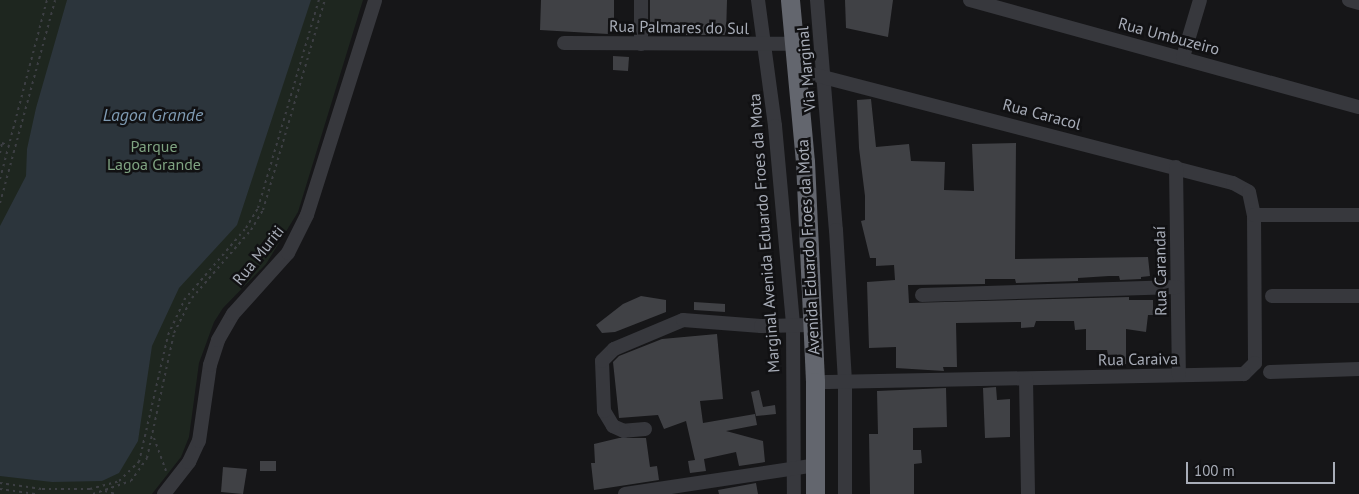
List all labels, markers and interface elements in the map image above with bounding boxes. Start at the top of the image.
street label: Rua Umbuzeiro [1116,13,1222,59]
street label: Rua Palmares do Sul [609,16,749,38]
street label: Via Marginal [793,25,819,113]
street label: Marginal Avenida Eduardo Froes da Mota [745,93,783,373]
street label: Rua Caracol [1001,94,1083,134]
water label: Lagoa Grande [103,104,203,126]
park label: Parque Lagoa Grande [107,136,201,174]
street label: Avenida Eduardo Froes da Mota [793,139,823,355]
street label: Rua Muriti [228,221,288,289]
street label: Rua Carandaí [1150,226,1170,316]
street label: Rua Caraiva [1098,349,1178,369]
scale bar [1189,452,1338,484]
text: 100 m [1194,461,1235,480]

